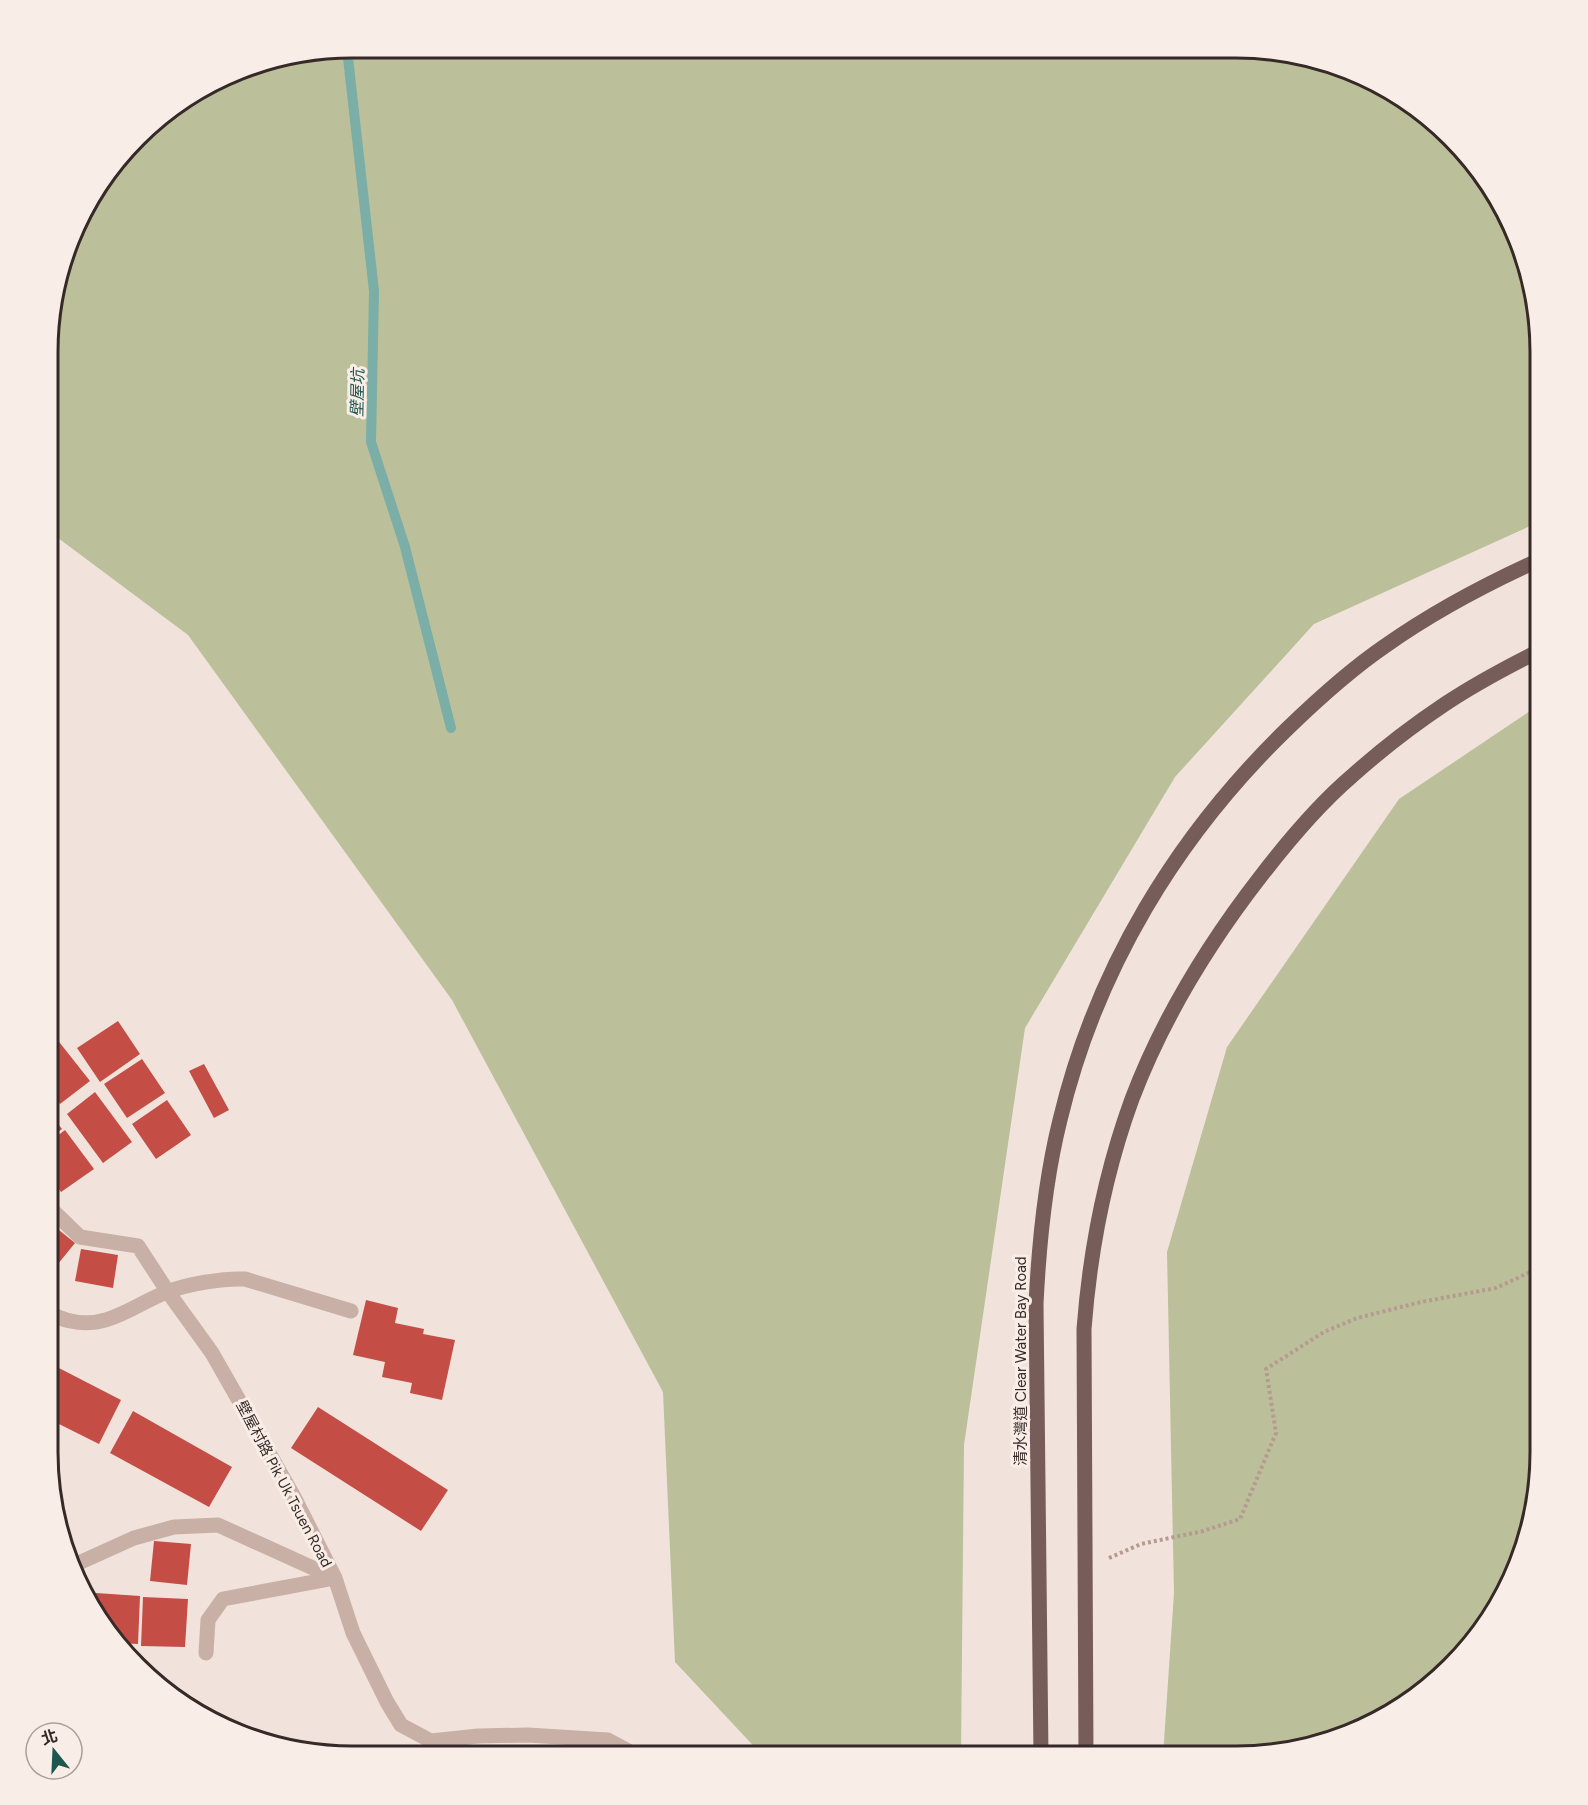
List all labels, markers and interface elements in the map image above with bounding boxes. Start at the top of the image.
water label: 壁屋坑 [348,367,367,417]
street label: 清水灣道 Clear Water Bay Road [1012,1256,1030,1466]
street label: 壁屋村路 Pik Uk Tsuen Road [232,1398,336,1570]
north arrow [24,1721,84,1781]
text: 北 [39,1726,60,1749]

